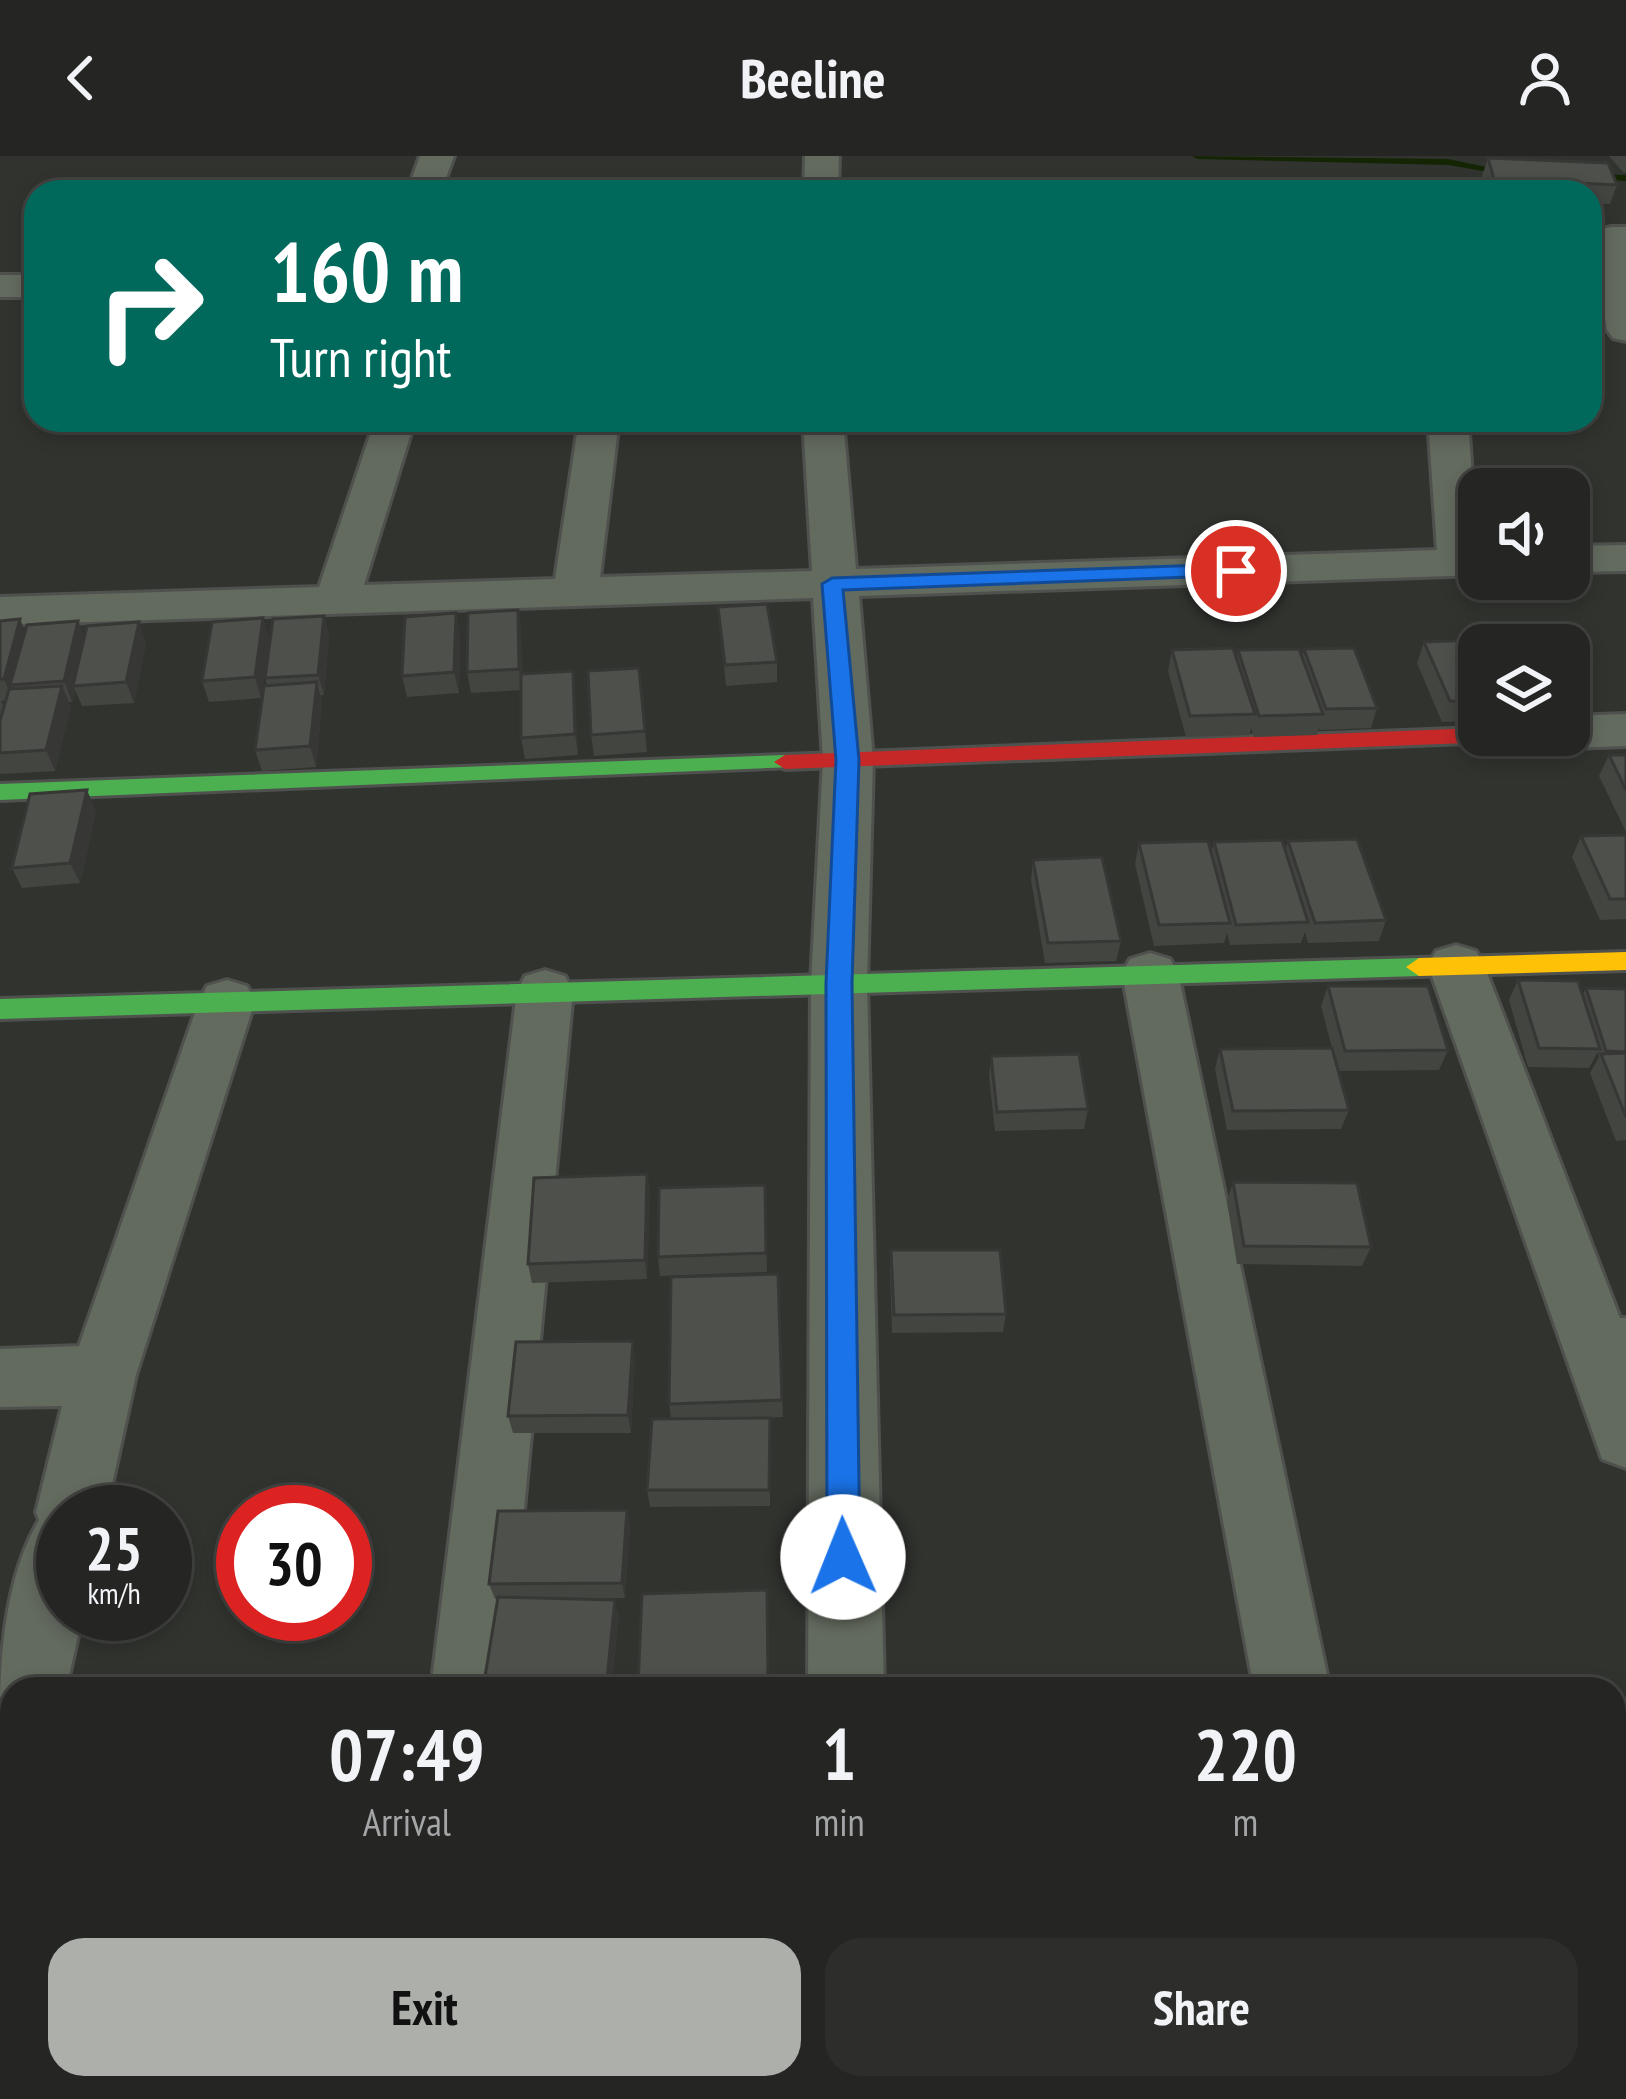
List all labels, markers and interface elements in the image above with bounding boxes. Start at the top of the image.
text: Beeline [740,43,886,113]
icon: back [48,45,114,111]
icon: person [1512,45,1578,111]
text: 160 m [270,216,463,325]
icon: right [72,228,228,384]
text: Turn right [270,322,451,392]
map controls [1458,468,1590,756]
button: sound [1458,468,1590,600]
pin [1185,520,1287,622]
icon: arrive [1203,538,1269,604]
button: layers [1458,624,1590,756]
speed limit sign: 30 [216,1485,372,1641]
position arrow [780,1494,906,1620]
text: 25 [85,1509,143,1587]
text: km/h [87,1573,141,1612]
text: 07:49 [329,1707,485,1800]
text: 1 [822,1707,856,1800]
text: 220 [1194,1707,1297,1800]
text: Arrival [363,1796,451,1847]
text: min [814,1796,865,1847]
text: m [1233,1796,1258,1847]
button: Exit [48,1938,801,2076]
button: Share [825,1938,1578,2076]

